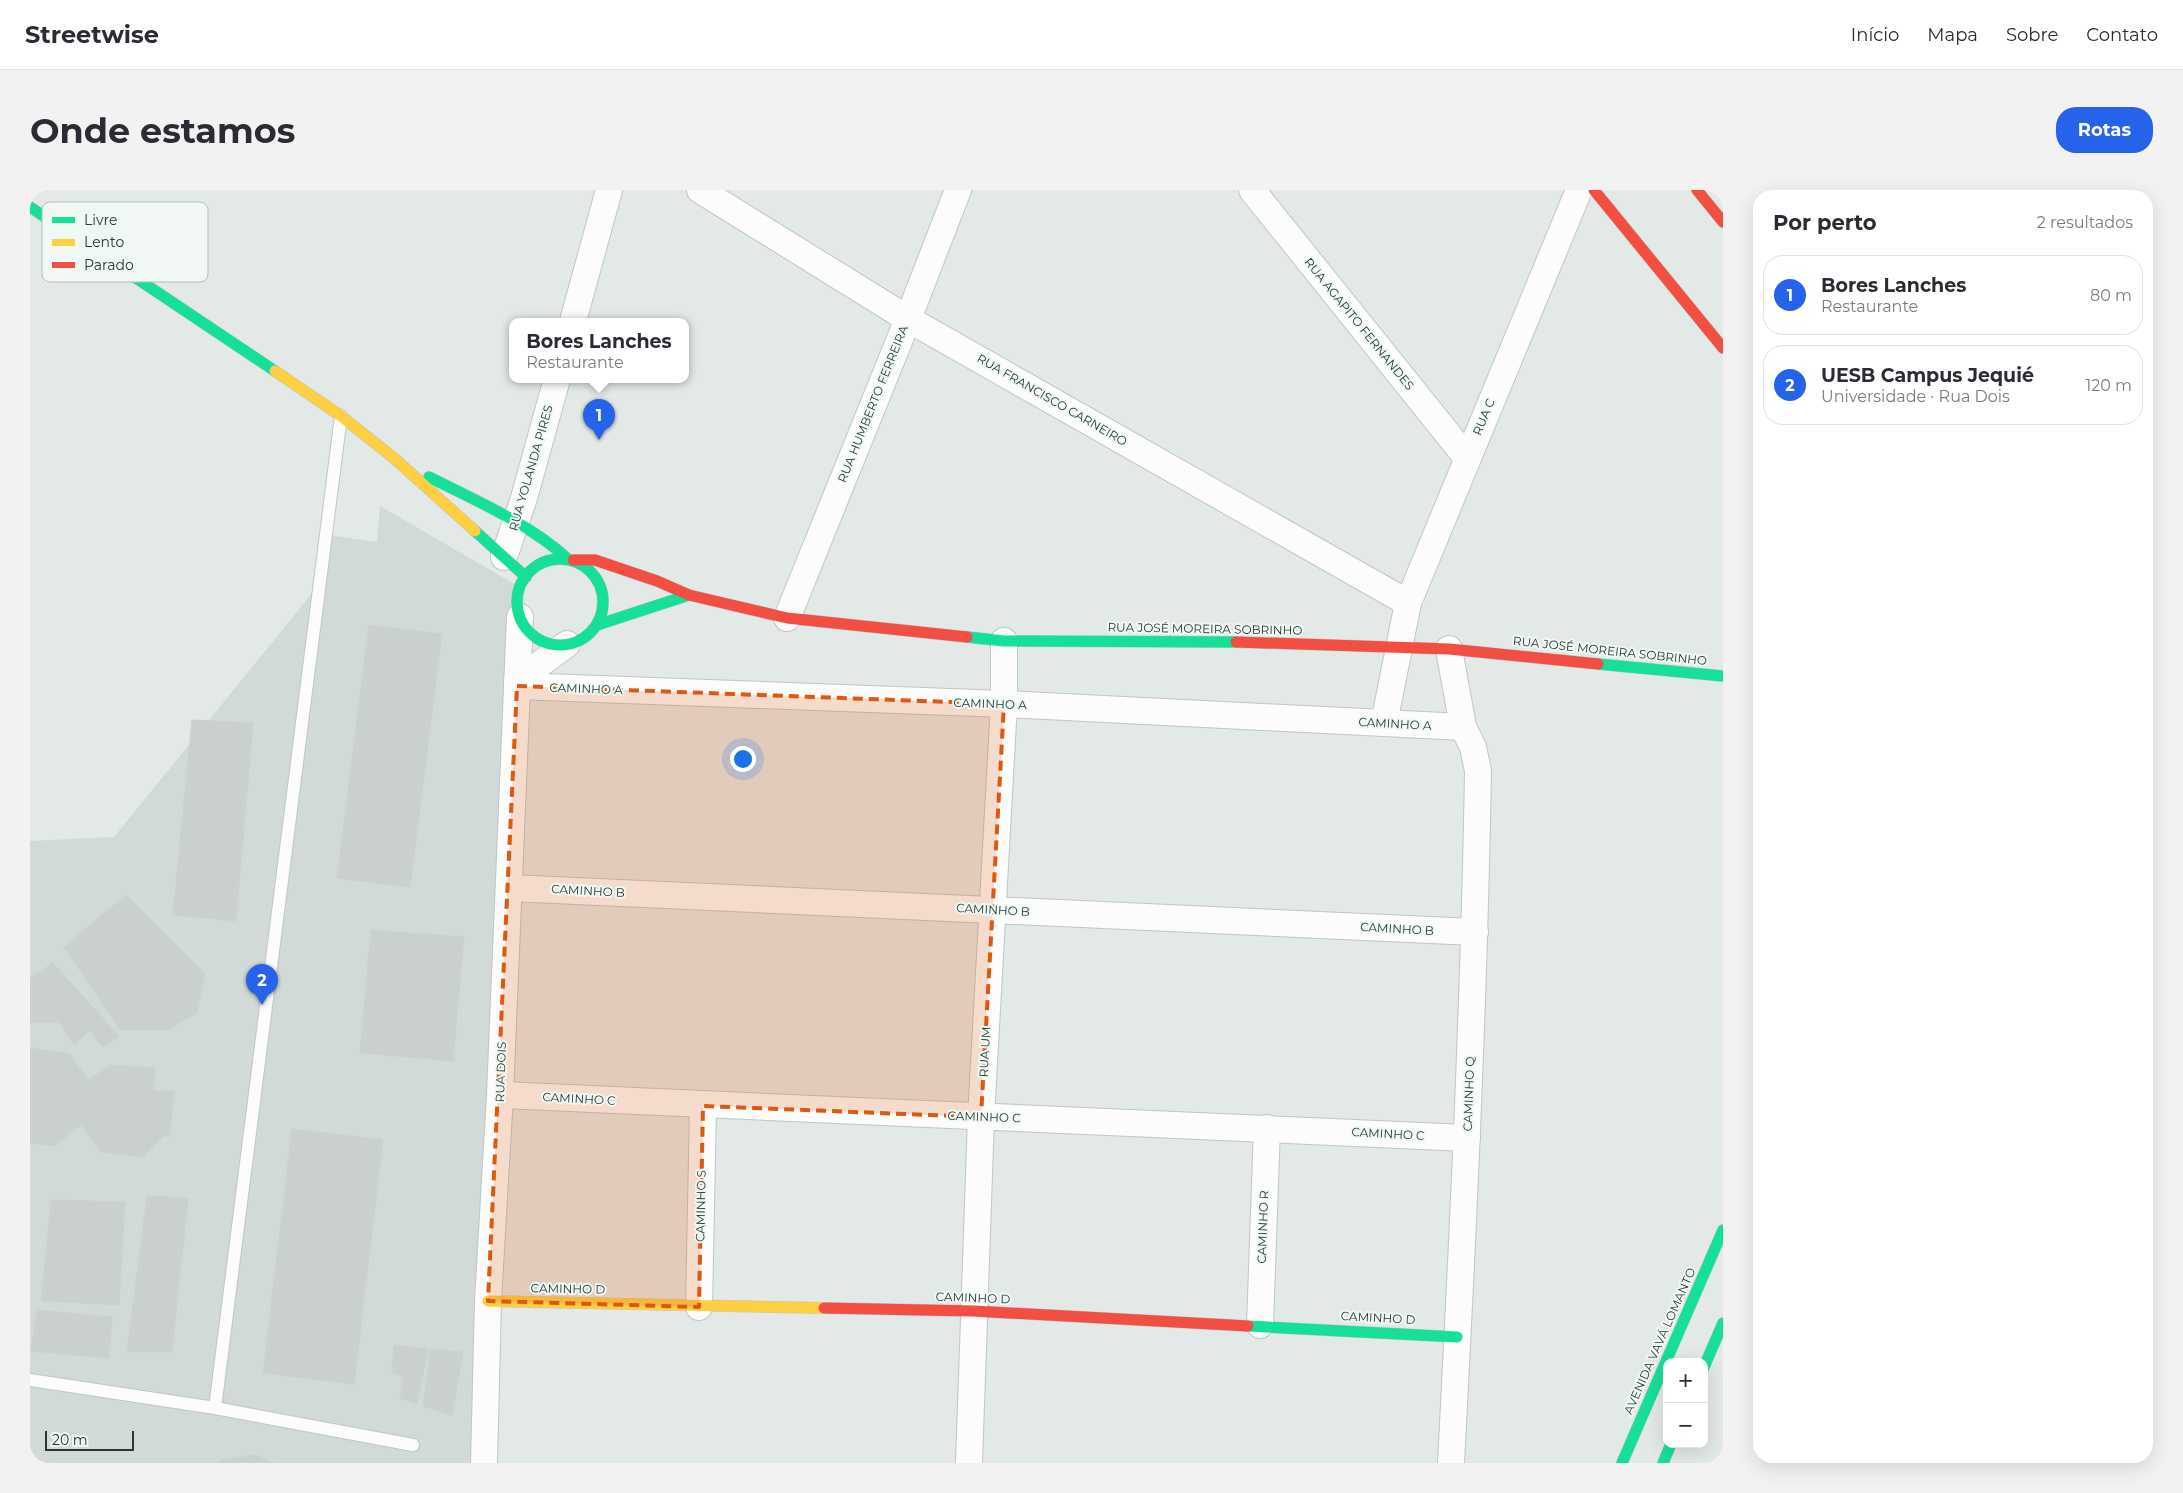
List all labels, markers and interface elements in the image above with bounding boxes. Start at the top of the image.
text: Streetwise [25,20,159,49]
text: Início [1851,24,1899,46]
text: Mapa [1927,24,1978,46]
text: Sobre [2006,24,2058,46]
text: Contato [2086,24,2158,46]
button: Rotas [2056,107,2153,153]
text: Onde estamos [30,109,295,152]
legend [42,202,208,282]
text: Por perto [1773,210,1877,235]
text: Livre [84,211,118,229]
text: 2 resultados [2037,213,2133,232]
text: Lento [84,233,124,251]
street label: RUA AGAPITO FERNANDES [1301,254,1417,393]
text: Parado [84,256,134,274]
text: Bores Lanches [1821,274,1966,297]
text: 1 [1787,286,1793,305]
text: 80 m [2090,286,2132,305]
text: Restaurante [1821,297,1918,316]
popup [509,318,689,383]
street label: RUA HUMBERTO FERREIRA [834,323,911,485]
text: Bores Lanches [526,330,672,353]
street label: RUA FRANCISCO CARNEIRO [974,350,1130,449]
text: Restaurante [526,353,624,372]
text: UESB Campus Jequié [1821,364,2034,387]
text: 2 [1785,376,1795,395]
text: 120 m [2085,376,2132,395]
text: Universidade · Rua Dois [1821,387,2010,406]
street label: RUA C [1469,396,1498,437]
pin: 1 [583,399,615,440]
street label: RUA YOLANDA PIRES [505,403,556,533]
street label: RUA JOSÉ MOREIRA SOBRINHO [1107,619,1303,638]
street label: RUA JOSÉ MOREIRA SOBRINHO [1512,633,1708,668]
street label: CAMINHO A [549,680,623,697]
street label: CAMINHO A [953,695,1027,712]
street label: CAMINHO A [1358,714,1432,733]
your location [730,746,756,772]
street label: CAMINHO B [551,881,625,900]
street label: CAMINHO B [956,900,1030,919]
street label: CAMINHO B [1360,919,1434,938]
pin: 2 [246,964,278,1005]
street label: RUA UM [976,1026,993,1078]
street label: RUA DOIS [492,1041,509,1103]
street label: CAMINHO Q [1460,1056,1477,1132]
street label: CAMINHO C [542,1089,616,1108]
street label: CAMINHO C [947,1108,1021,1125]
street label: CAMINHO C [1351,1124,1425,1143]
street label: CAMINHO S [692,1170,709,1242]
street label: CAMINHO R [1254,1190,1271,1264]
street label: AVENIDA VAVÁ LOMANTO [1620,1265,1699,1416]
street label: CAMINHO D [531,1280,606,1297]
street label: CAMINHO D [935,1289,1011,1306]
street label: CAMINHO D [1340,1308,1416,1327]
map controls [1663,1358,1708,1448]
button: + [1663,1358,1708,1403]
button: − [1663,1403,1708,1448]
scale bar [45,1428,134,1451]
text: 20 m [52,1431,88,1449]

